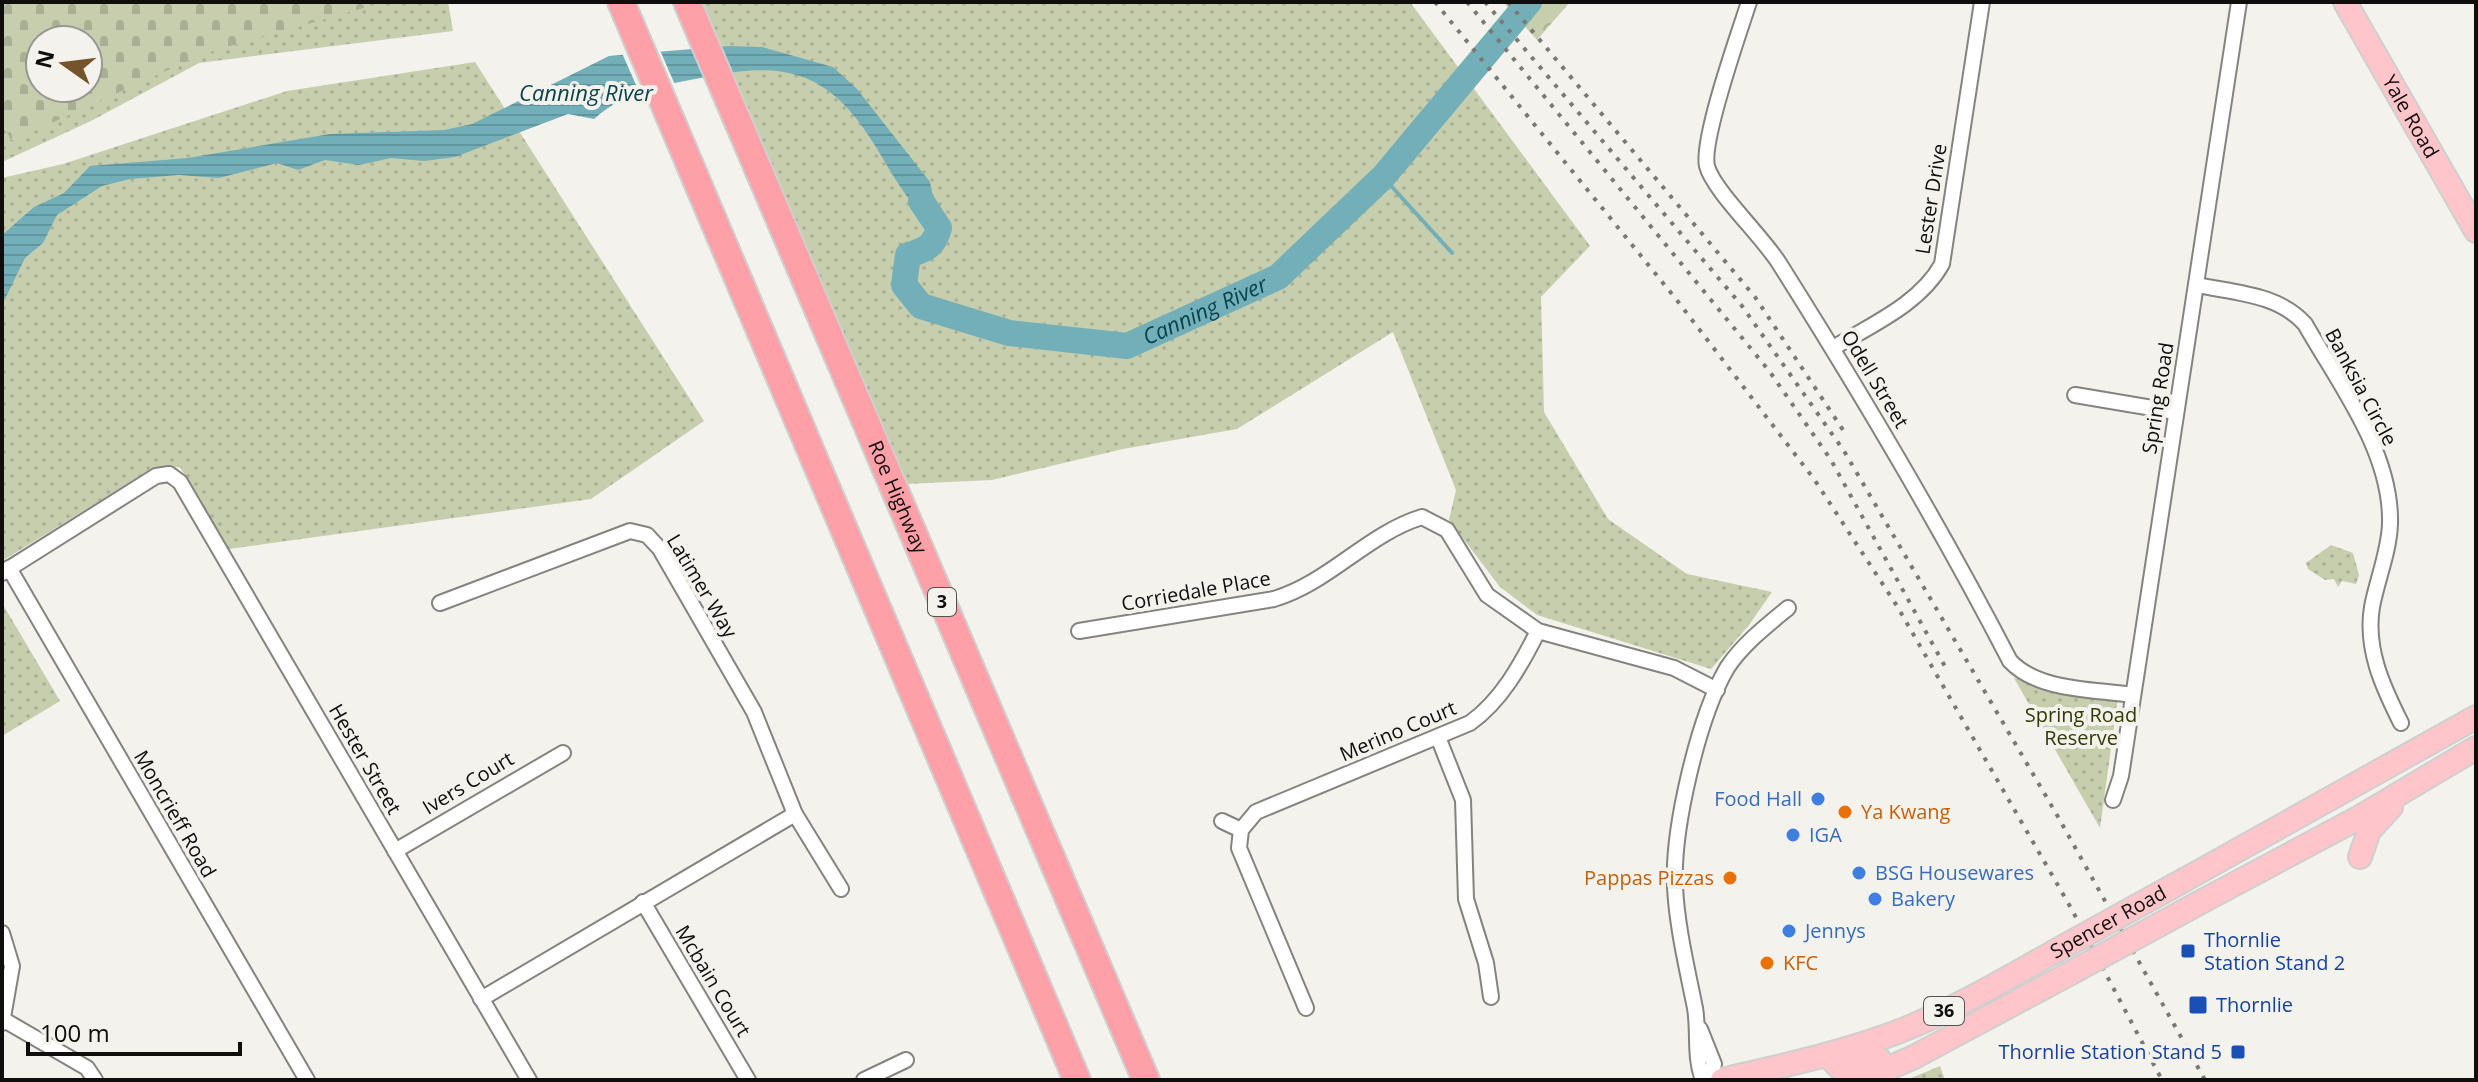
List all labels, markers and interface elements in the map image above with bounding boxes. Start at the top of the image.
north arrow [24,24,104,104]
text: N [27,47,60,71]
street label: Yale Road [2377,70,2445,163]
water label: Canning River [519,77,654,107]
street label: Lester Drive [1908,142,1953,256]
water label: Canning River [1137,267,1273,351]
street label: Banksia Circle [2319,323,2404,450]
street label: Odell Street [1835,325,1915,433]
street label: Spring Road [2135,340,2180,456]
street label: Roe Highway [862,436,935,558]
street label: Latimer Way [661,529,744,643]
street label: Corriedale Place [1119,564,1273,617]
road number: 3 [928,588,956,616]
street label: Merino Court [1335,694,1460,767]
street label: Hester Street [323,699,408,819]
park label: Spring Road Reserve [2025,701,2137,751]
street label: Moncrieff Road [128,745,223,882]
street label: Ivers Court [417,745,518,820]
place label: Food Hall [1714,785,1802,812]
marker: Food Hall [1809,790,1827,808]
place label: Ya Kwang [1861,798,1951,825]
marker: Ya Kwang [1836,803,1854,821]
place label: IGA [1809,821,1842,848]
marker: IGA [1784,826,1802,844]
place label: BSG Housewares [1875,859,2034,886]
place label: Pappas Pizzas [1584,864,1714,891]
marker: BSG Housewares [1850,864,1868,882]
marker: Pappas Pizzas [1721,869,1739,887]
street label: Spencer Road [2045,879,2171,965]
place label: Bakery [1891,885,1956,912]
marker: Bakery [1866,890,1884,908]
place label: Jennys [1803,917,1866,944]
street label: Mcbain Court [670,920,757,1042]
marker: Jennys [1780,922,1798,940]
place label: Thornlie Station Stand 2 [2204,926,2345,976]
marker: Thornlie Station Stand 2 [2179,942,2197,960]
place label: KFC [1783,949,1818,976]
marker: KFC [1758,954,1776,972]
place label: Thornlie [2216,991,2293,1018]
marker: Thornlie [2187,994,2209,1016]
road number: 36 [1924,997,1964,1025]
scale bar [28,1006,240,1056]
text: 100 m [40,1016,110,1049]
place label: Thornlie Station Stand 5 [1999,1038,2222,1065]
marker: Thornlie Station Stand 5 [2229,1043,2247,1061]

